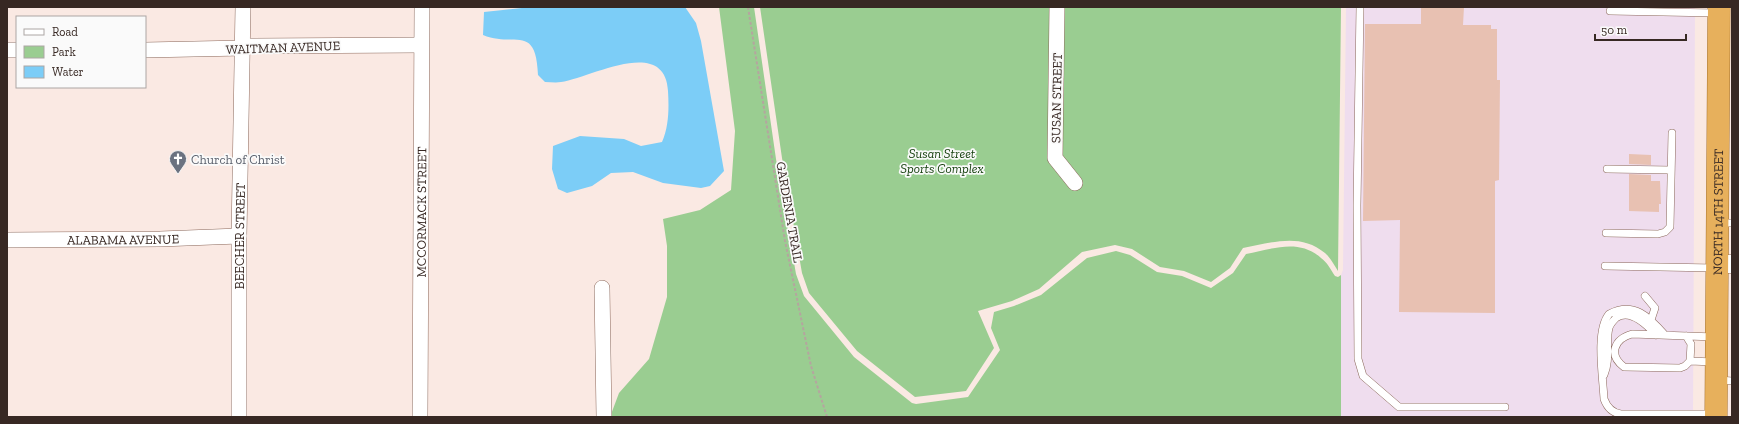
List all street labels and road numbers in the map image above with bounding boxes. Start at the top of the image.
street label: WAITMAN AVENUE [226,38,341,57]
street label: SUSAN STREET [1048,53,1065,143]
street label: MCCORMACK STREET [414,146,429,278]
street label: NORTH 14TH STREET [1710,149,1726,275]
street label: GARDENIA TRAIL [773,160,806,264]
street label: BEECHER STREET [232,183,248,289]
street label: ALABAMA AVENUE [67,231,180,248]

